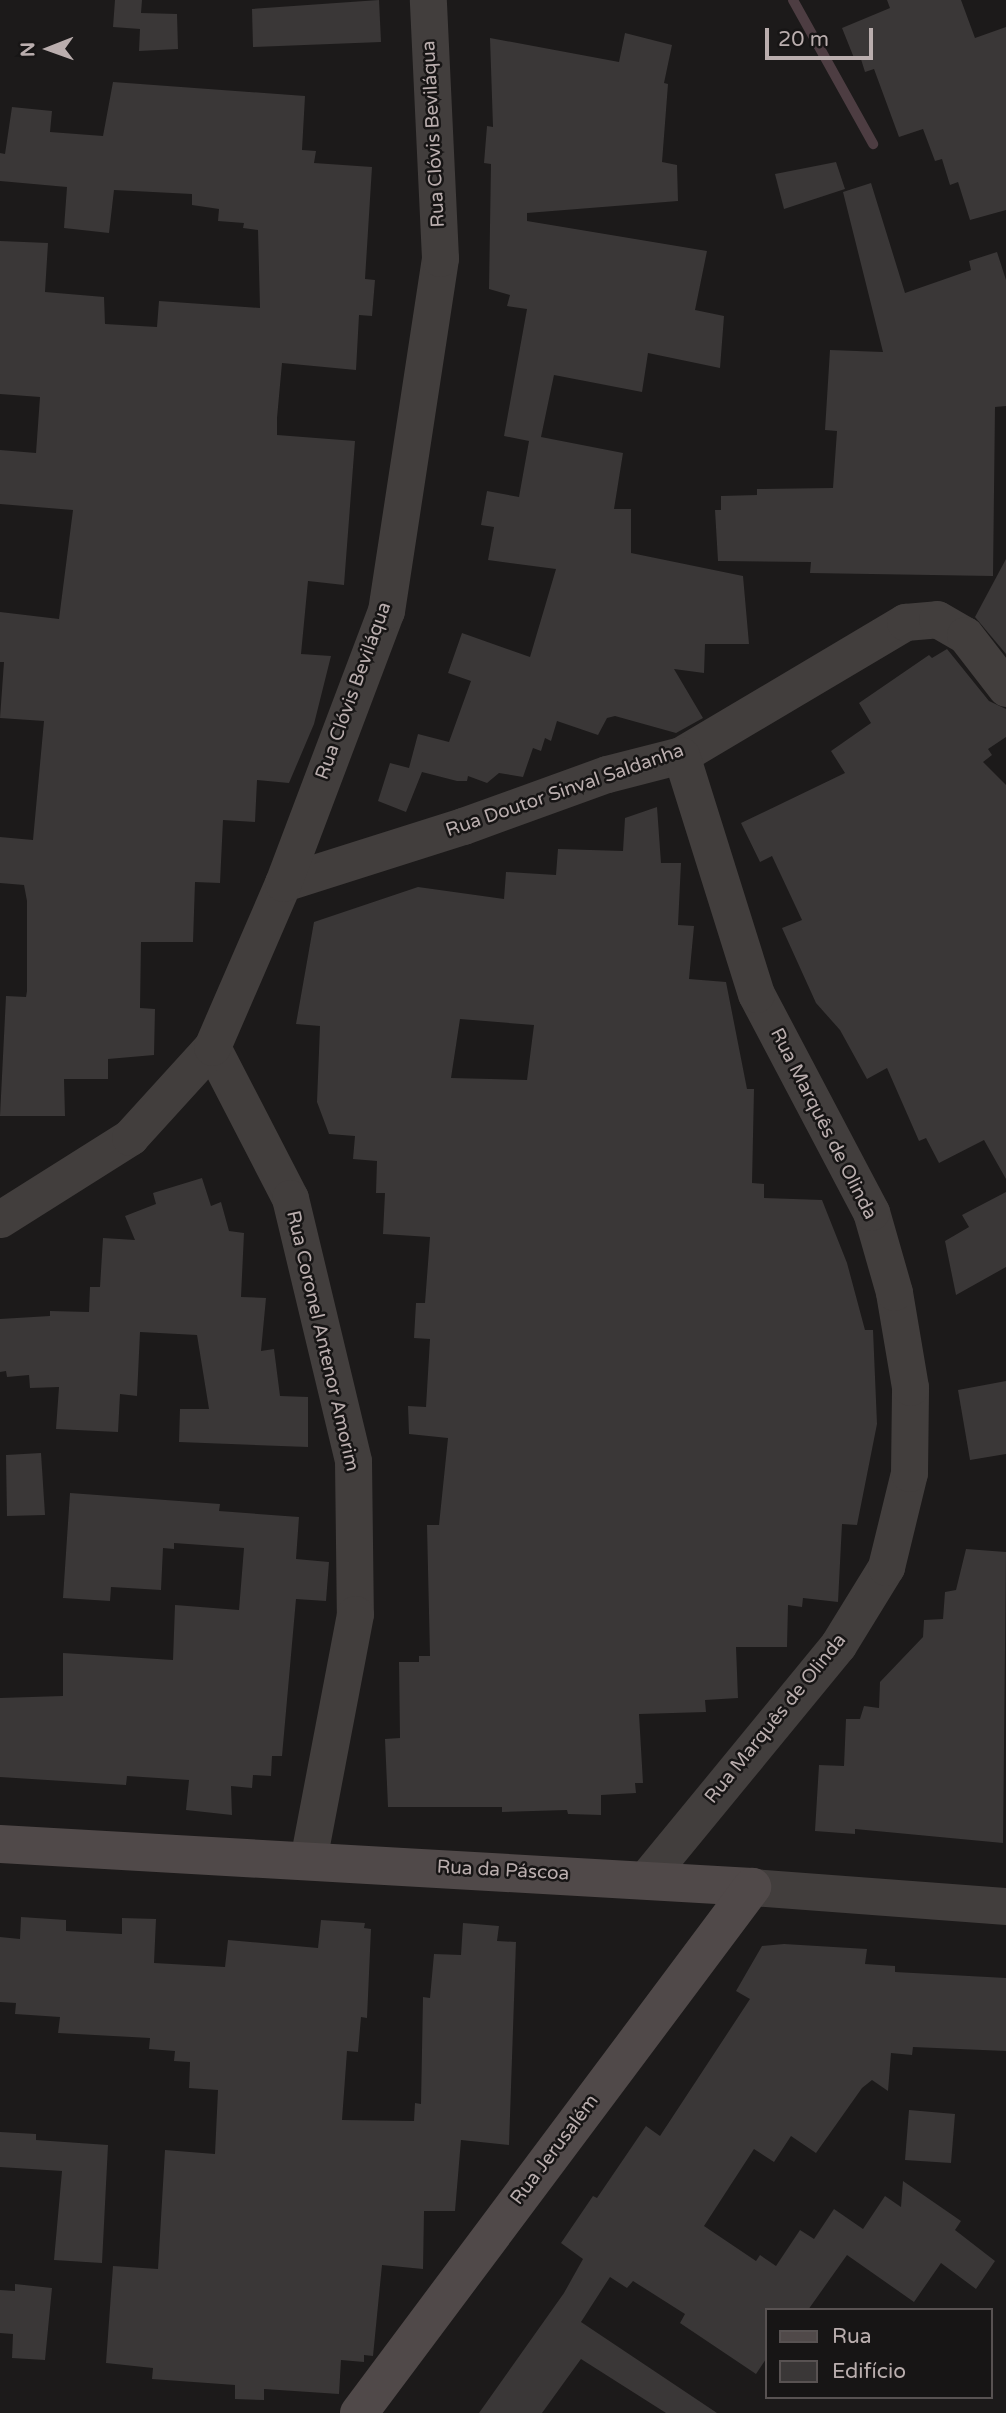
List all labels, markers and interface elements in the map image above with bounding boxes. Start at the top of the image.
north arrow [14,14,84,84]
scale bar [768,14,876,58]
text: 20 m [778,27,829,52]
street label: Rua Clóvis Beviláqua [418,40,450,228]
text: N [17,42,39,57]
street label: Rua Clóvis Beviláqua [311,599,397,783]
street label: Rua Doutor Sinval Saldanha [443,739,687,843]
street label: Rua Marquês de Olinda [765,1024,881,1224]
street label: Rua Coronel Antenor Amorim [281,1208,363,1474]
street label: Rua Marquês de Olinda [701,1630,851,1808]
street label: Rua da Páscoa [436,1856,570,1886]
street label: Rua Jerusalém [506,2090,604,2210]
legend [764,2308,992,2399]
text: Rua [832,2324,872,2349]
text: Edifício [832,2359,906,2384]

